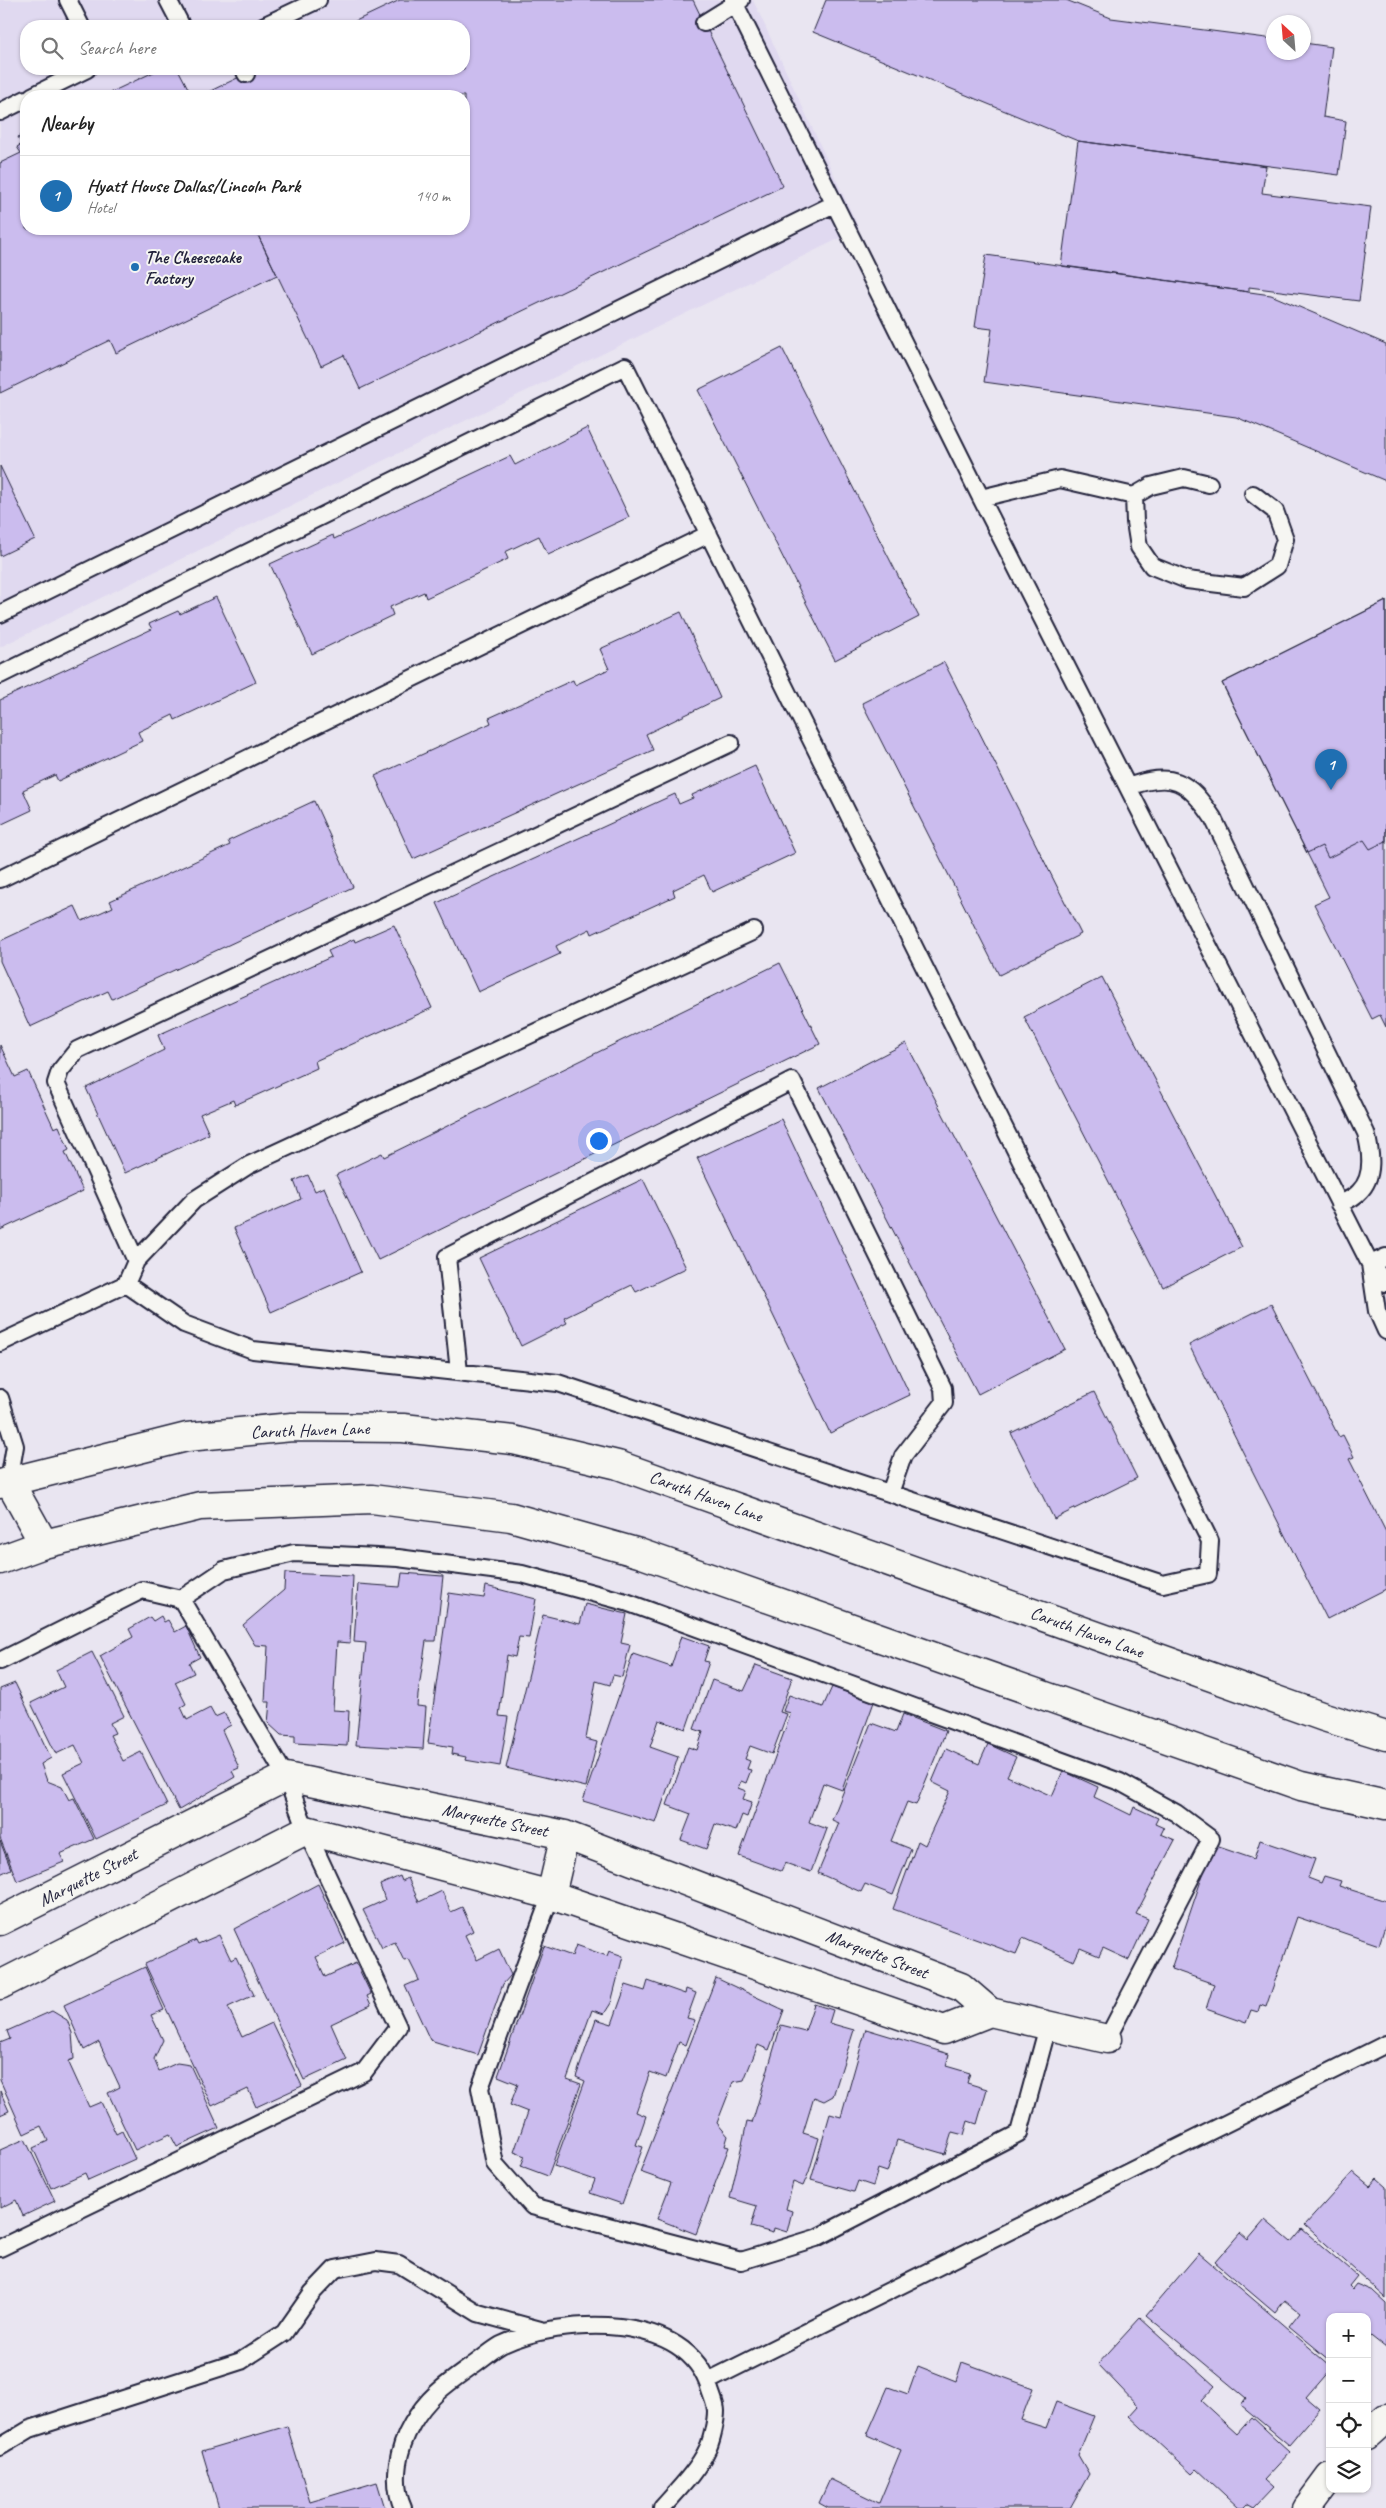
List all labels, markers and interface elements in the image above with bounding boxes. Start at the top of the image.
north arrow [1266,15,1311,60]
search box [20,20,470,75]
icon: search [38,34,66,62]
text: Search here [78,36,155,60]
text: Nearby [40,110,93,136]
text: Hyatt House Dallas/Lincoln Park [87,174,300,198]
text: 1 [52,186,60,206]
text: 140 m [416,186,450,206]
text: Hotel [87,198,115,218]
place label: The Cheesecake Factory [145,246,243,289]
marker: The Cheesecake Factory [129,261,141,273]
pin: 1 [1315,749,1347,790]
your location [586,1128,612,1154]
street label: Caruth Haven Lane [250,1417,371,1443]
street label: Caruth Haven Lane [647,1465,767,1527]
street label: Caruth Haven Lane [1028,1601,1148,1663]
street label: Marquette Street [440,1798,552,1842]
street label: Marquette Street [35,1842,143,1911]
street label: Marquette Street [823,1924,933,1984]
map controls [1326,2313,1371,2493]
button: + [1326,2313,1371,2358]
button: − [1326,2358,1371,2403]
button: locate [1326,2403,1371,2448]
button: layers [1326,2448,1371,2493]

